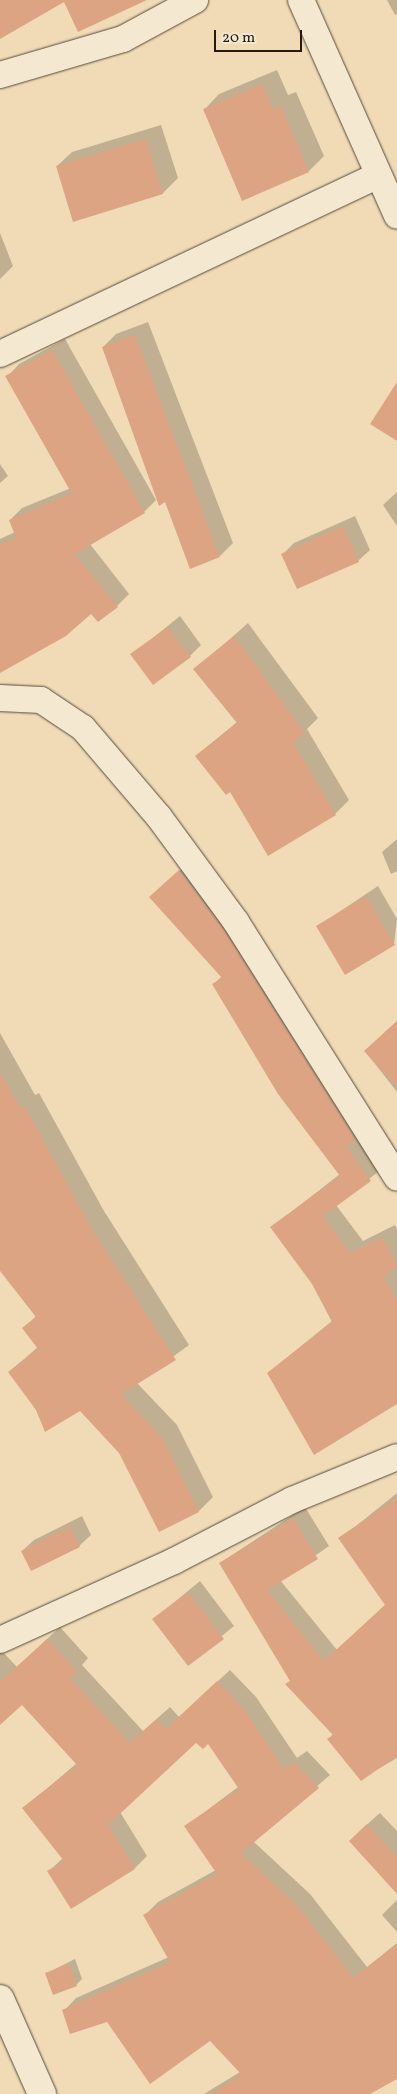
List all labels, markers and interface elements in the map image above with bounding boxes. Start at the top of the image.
scale bar [217,20,304,52]
text: 20 m [222,28,255,49]

